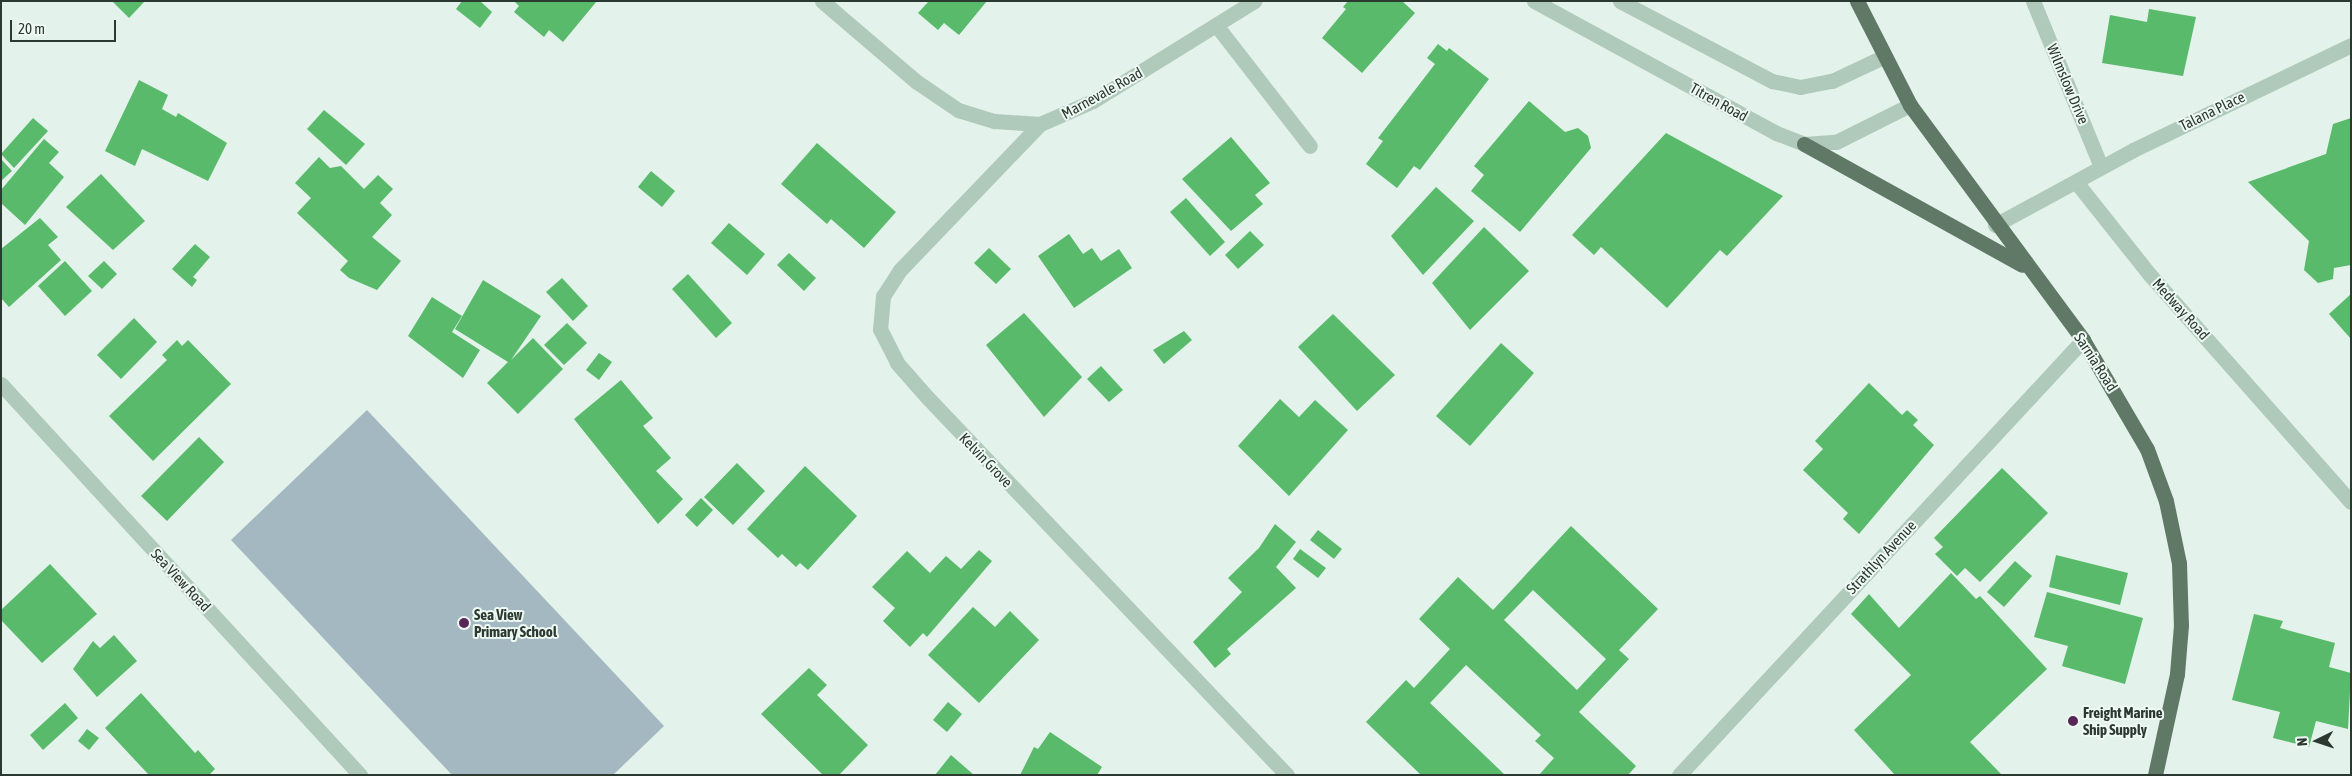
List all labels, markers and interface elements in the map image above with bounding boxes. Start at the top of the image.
scale bar [12,10,119,42]
text: 20 m [18,20,45,37]
street label: Wilmslow Drive [2043,41,2093,127]
street label: Marnevale Road [1058,63,1146,123]
street label: Titren Road [1687,79,1751,125]
street label: Talana Place [2176,87,2248,135]
street label: Medway Road [2149,275,2213,343]
street label: Sarnia Road [2070,329,2122,395]
street label: Kelvin Grove [956,429,1016,491]
street label: Strathlyn Avenue [1842,516,1920,598]
street label: Sea View Road [147,545,215,615]
place label: Sea View Primary School [474,605,557,640]
marker: Sea View Primary School [458,617,470,629]
place label: Freight Marine Ship Supply [2083,703,2163,738]
marker: Freight Marine Ship Supply [2067,715,2079,727]
north arrow [2292,716,2342,766]
text: N [2294,737,2310,747]

